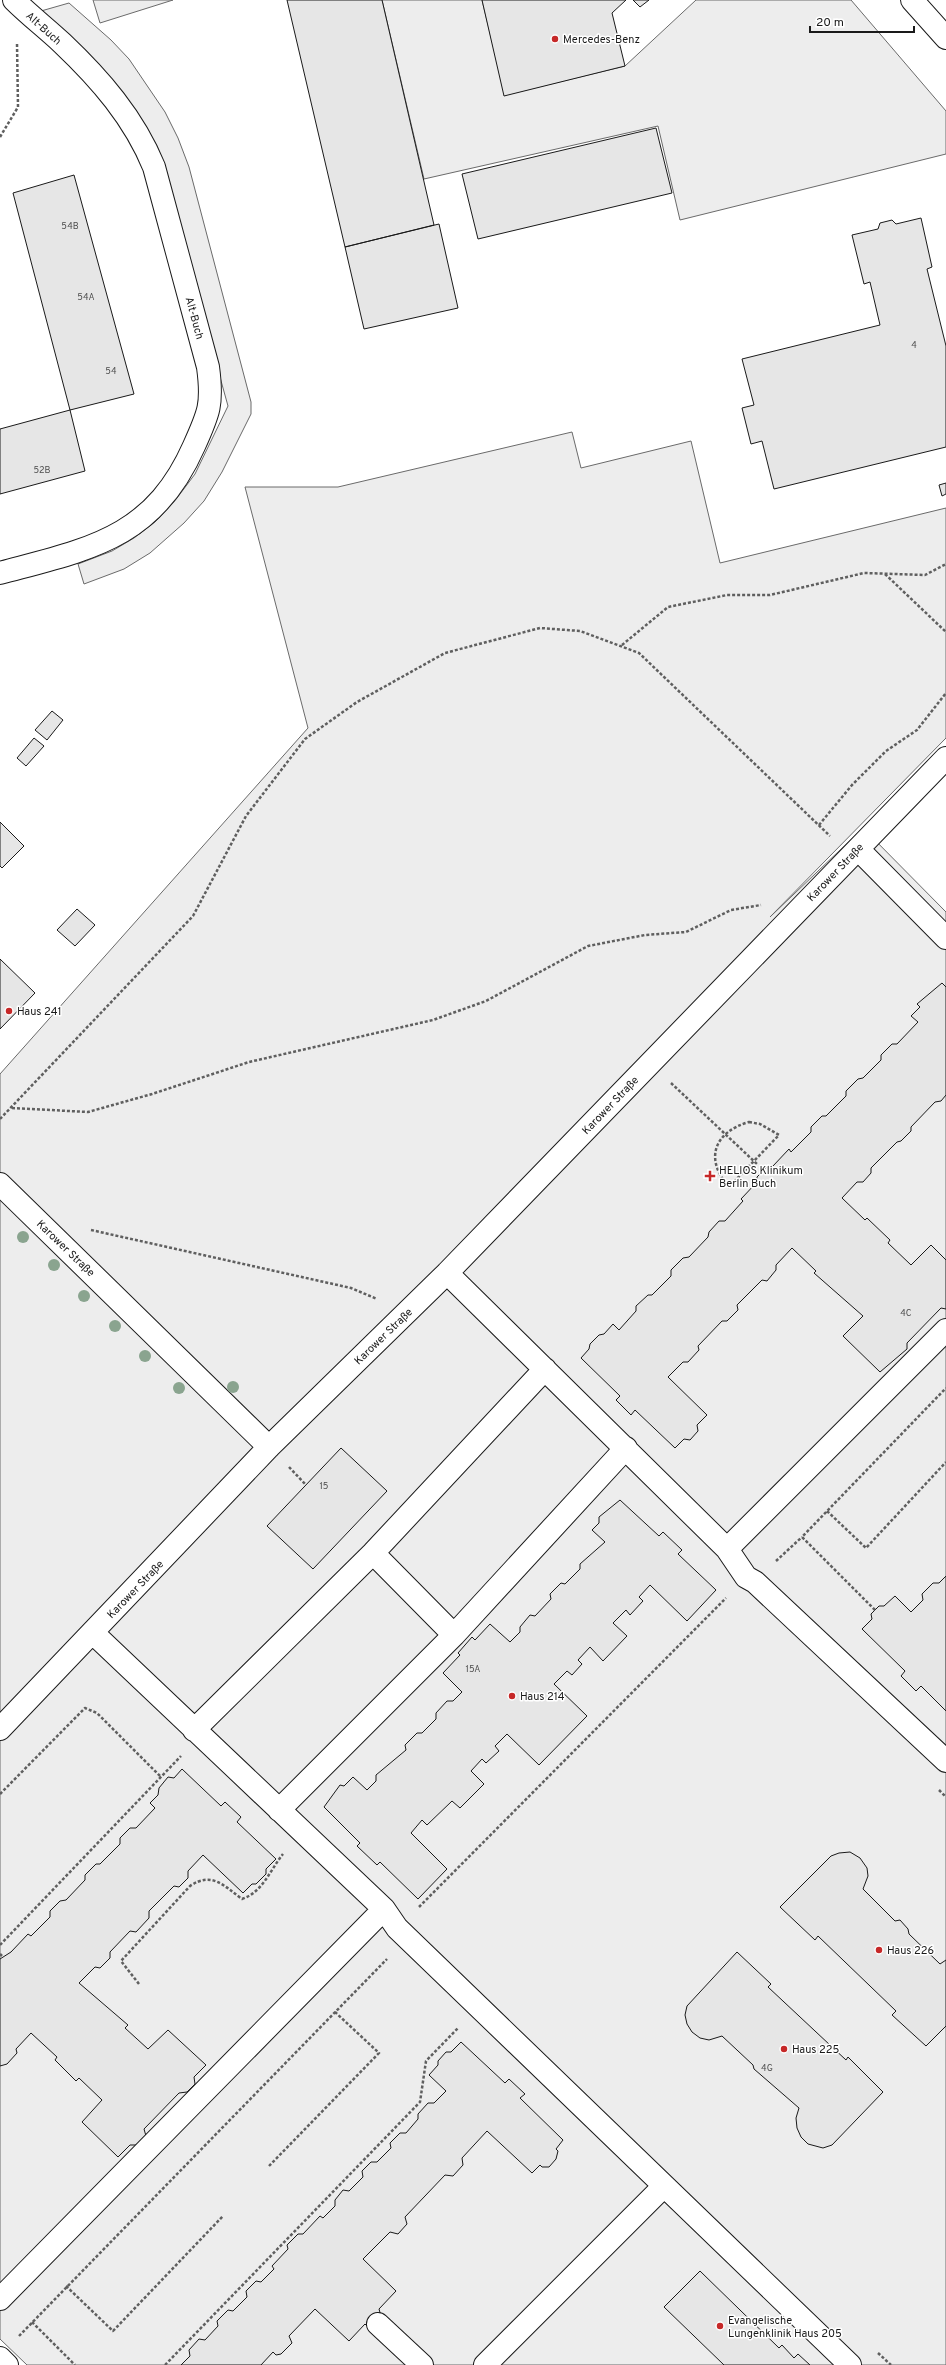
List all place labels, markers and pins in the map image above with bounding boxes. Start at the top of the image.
place label: Mercedes-Benz [563,33,640,47]
marker: Mercedes-Benz [550,34,560,44]
place label: Haus 241 [17,1005,62,1019]
marker: Haus 241 [4,1006,14,1016]
place label: HELIOS Klinikum Berlin Buch [719,1164,803,1191]
marker: HELIOS Klinikum Berlin Buch [704,1170,716,1182]
place label: Haus 214 [520,1690,565,1704]
marker: Haus 214 [507,1691,517,1701]
place label: Haus 226 [887,1944,934,1958]
marker: Haus 226 [874,1945,884,1955]
place label: Haus 225 [792,2043,840,2057]
marker: Haus 225 [779,2044,789,2054]
place label: Evangelische Lungenklinik Haus 205 [728,2314,842,2341]
marker: Evangelische Lungenklinik Haus 205 [715,2321,725,2331]

